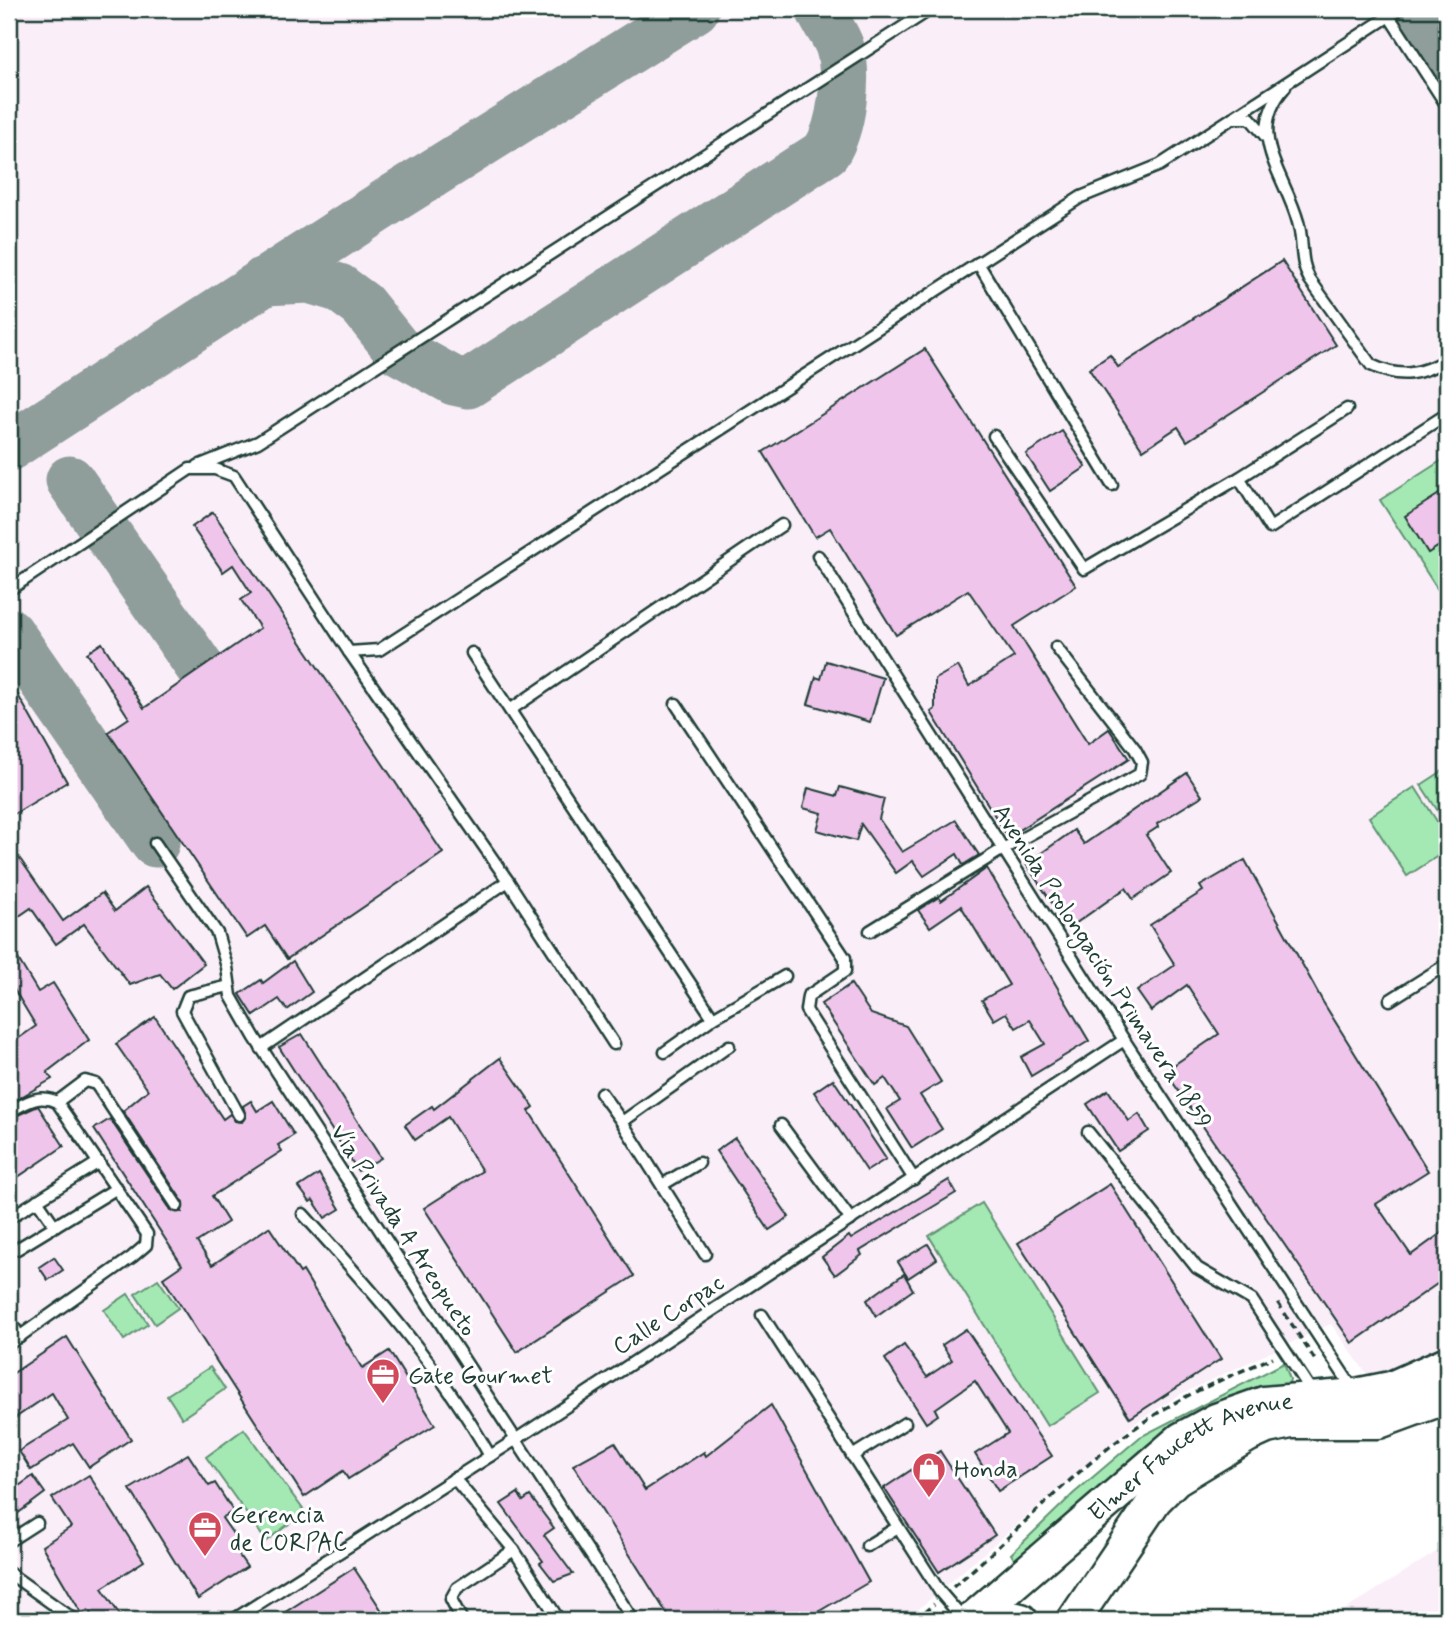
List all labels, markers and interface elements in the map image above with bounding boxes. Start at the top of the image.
street label: Avenida Prolongación Primavera 1859 [983,798,1219,1136]
street label: Vía Privada A Areopueto [322,1119,483,1343]
street label: Calle Corpac [607,1268,731,1363]
office icon: Gate Gourmet [364,1356,402,1405]
place label: Gate Gourmet [408,1361,553,1392]
street label: Elmer Faucett Avenue [1082,1387,1294,1529]
shop icon: Honda [910,1450,948,1499]
place label: Honda [954,1455,1018,1486]
place label: Gerencia de CORPAC [230,1500,347,1559]
office icon: Gerencia de CORPAC [186,1509,224,1558]

